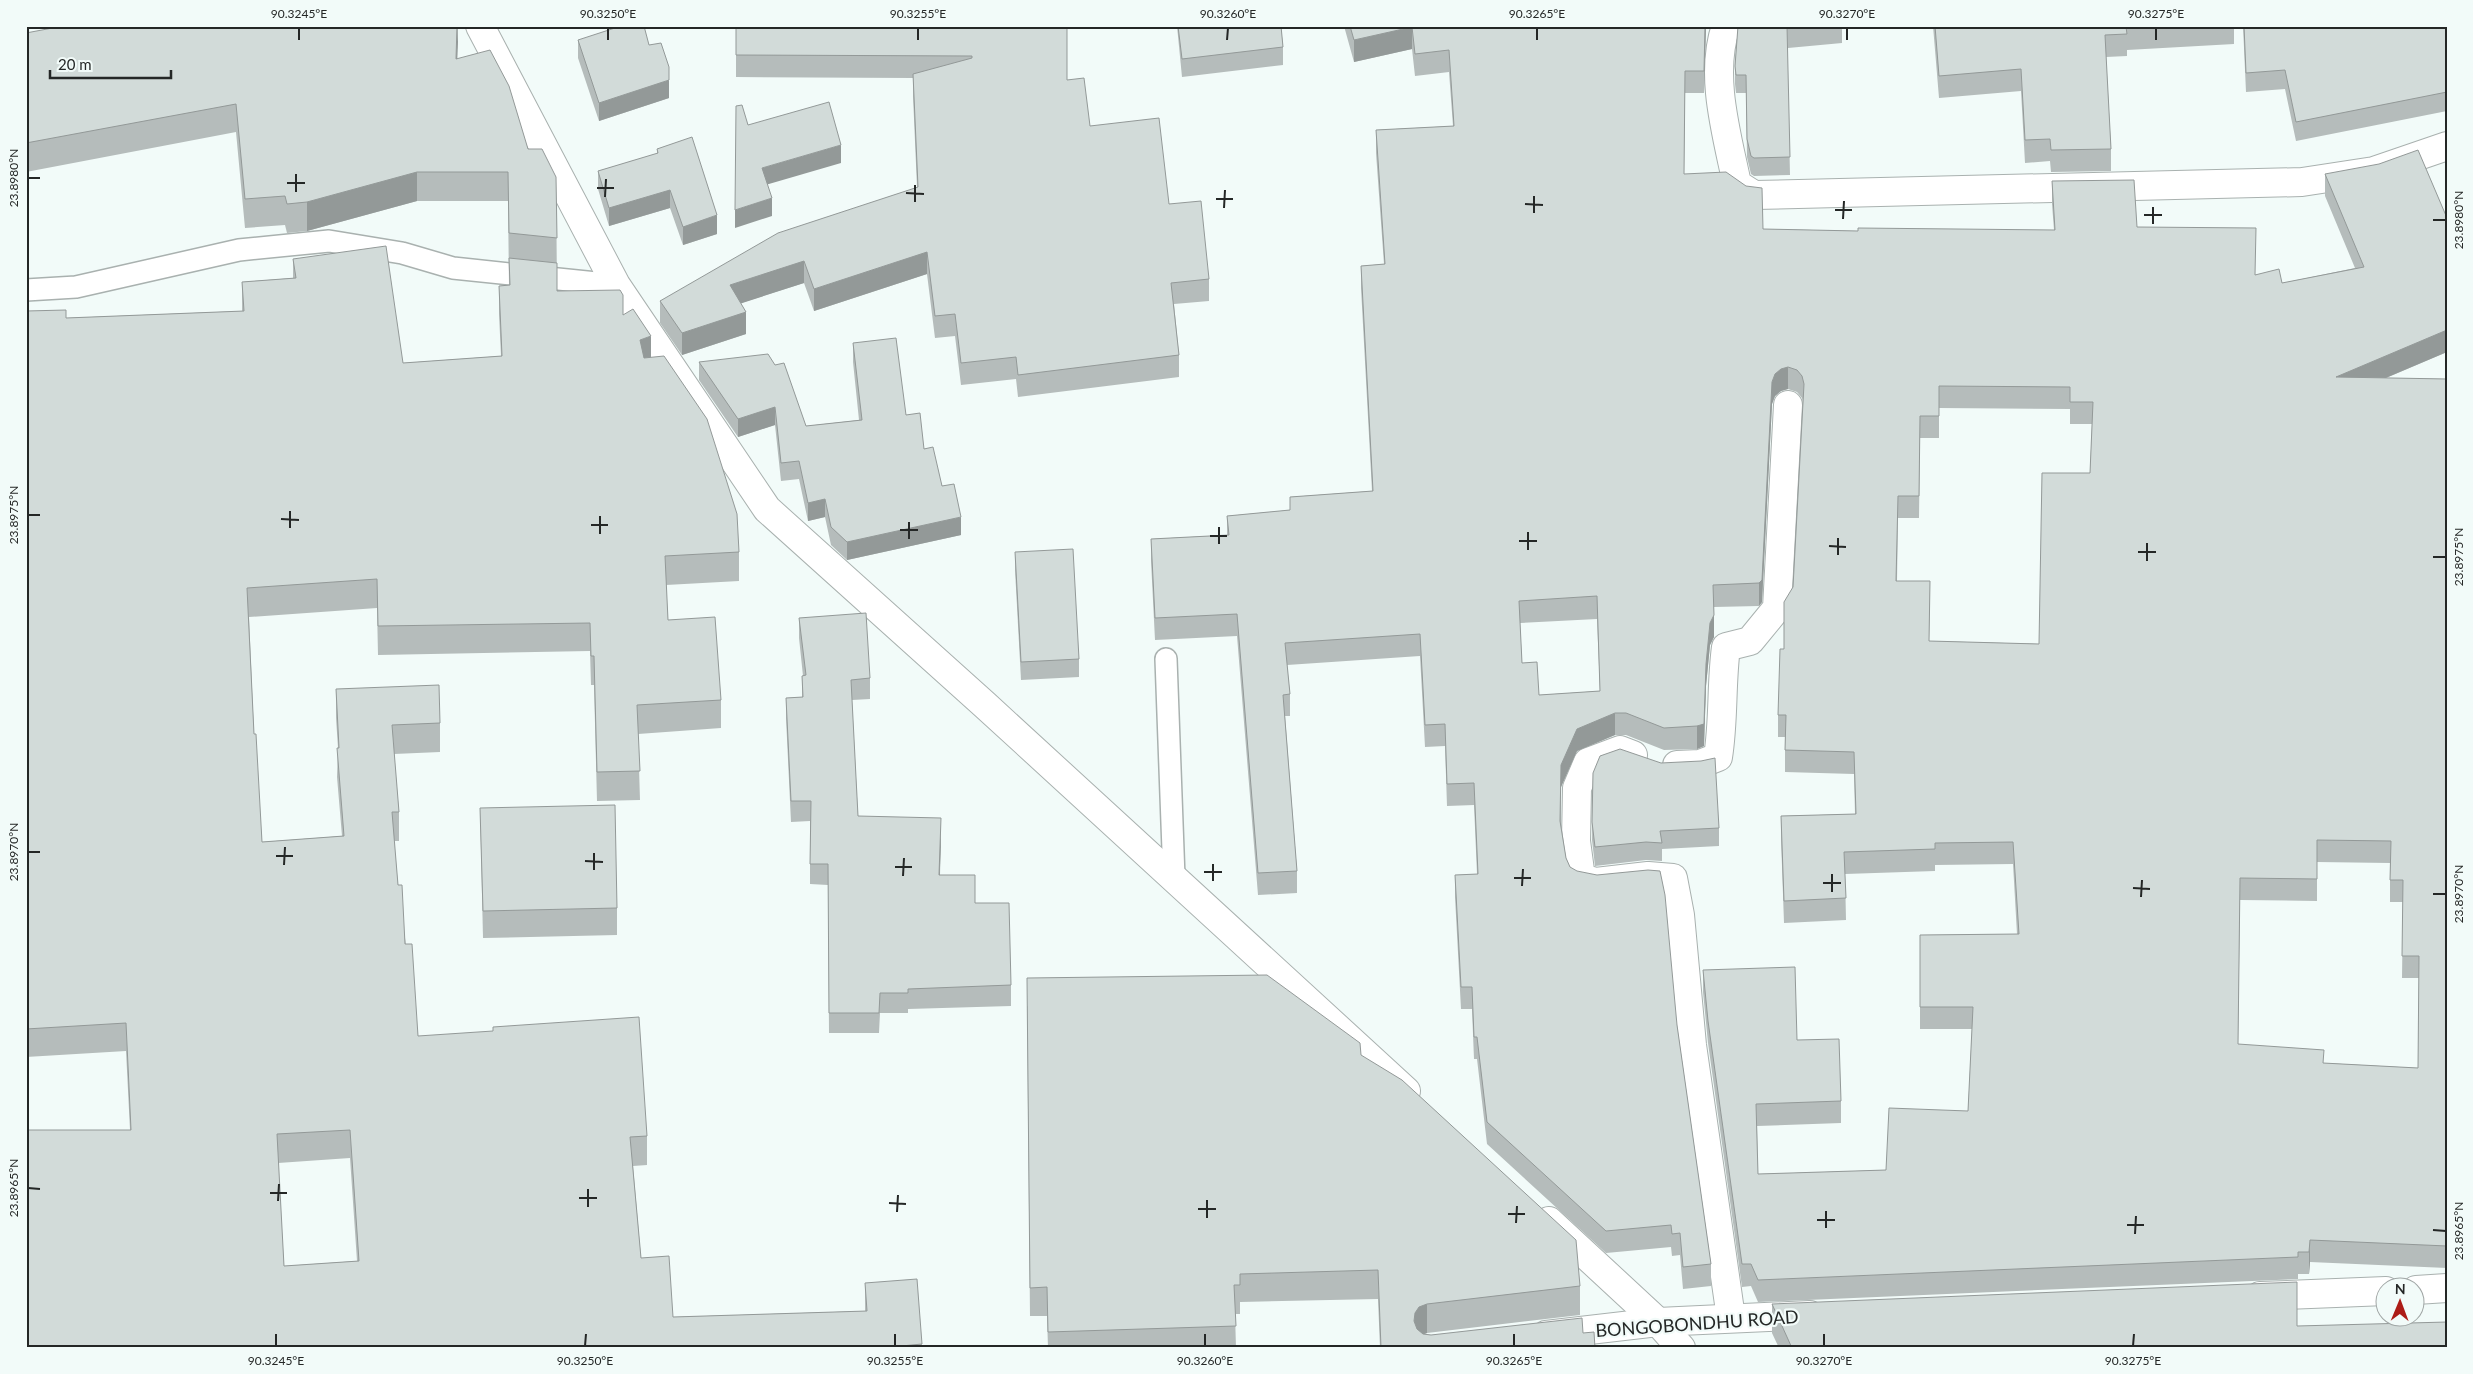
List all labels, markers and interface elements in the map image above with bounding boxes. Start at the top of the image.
text: 90.3245°E [271,6,327,21]
text: 90.3250°E [580,6,636,21]
text: 90.3255°E [890,6,946,21]
text: 90.3260°E [1200,6,1256,21]
text: 90.3265°E [1509,6,1565,21]
text: 90.3270°E [1819,6,1875,21]
text: 90.3275°E [2128,6,2184,21]
scale bar [50,48,171,80]
text: 20 m [58,55,92,73]
text: 23.8980°N [6,149,21,207]
text: 23.8980°N [2451,191,2466,249]
text: 23.8975°N [6,486,21,544]
text: 23.8975°N [2451,528,2466,586]
text: 23.8970°N [6,823,21,881]
text: 23.8970°N [2451,865,2466,923]
text: 23.8965°N [6,1159,21,1217]
text: 23.8965°N [2451,1202,2466,1260]
north arrow [2376,1276,2426,1326]
text: N [2395,1280,2406,1297]
street label: BONGOBONDHU ROAD [1595,1305,1799,1341]
text: 90.3245°E [248,1353,304,1368]
text: 90.3250°E [557,1353,613,1368]
text: 90.3255°E [867,1353,923,1368]
text: 90.3260°E [1177,1353,1233,1368]
text: 90.3265°E [1486,1353,1542,1368]
text: 90.3270°E [1796,1353,1852,1368]
text: 90.3275°E [2105,1353,2161,1368]

